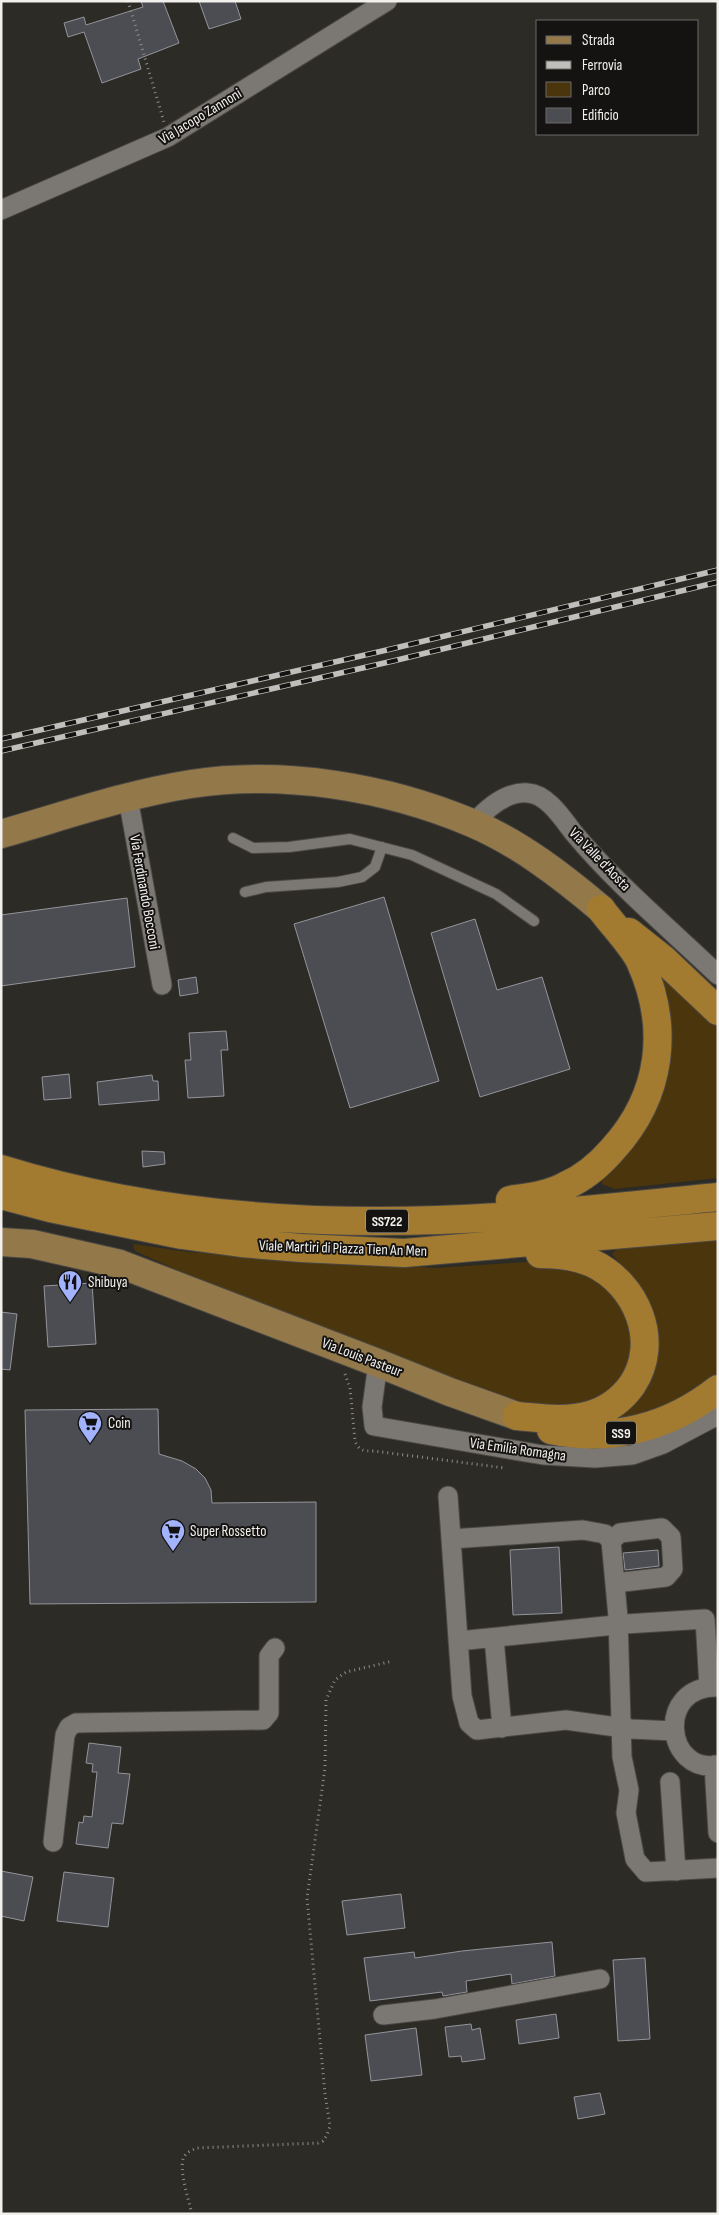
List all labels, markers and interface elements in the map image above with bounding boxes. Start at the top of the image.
legend [536,20,699,135]
text: Strada [582,31,615,50]
text: Ferrovia [582,56,623,75]
text: Parco [582,81,610,100]
street label: Via Jacopo Zannoni [155,84,245,149]
text: Edificio [582,106,619,125]
street label: Via Valle d'Aosta [565,824,635,895]
street label: Via Ferdinando Bocconi [125,833,164,951]
road number: SS722 [366,1210,408,1232]
street label: Viale Martiri di Piazza Tien An Men [259,1236,427,1261]
restaurant icon: Shibuya [57,1269,83,1303]
place label: Shibuya [88,1273,128,1292]
street label: Via Louis Pasteur [319,1333,405,1382]
supermarket icon: Coin [77,1410,103,1444]
place label: Coin [108,1414,131,1433]
road number: SS9 [606,1422,636,1445]
street label: Via Emilia Romagna [469,1433,567,1466]
supermarket icon: Super Rossetto [160,1518,186,1552]
place label: Super Rossetto [190,1522,266,1541]

